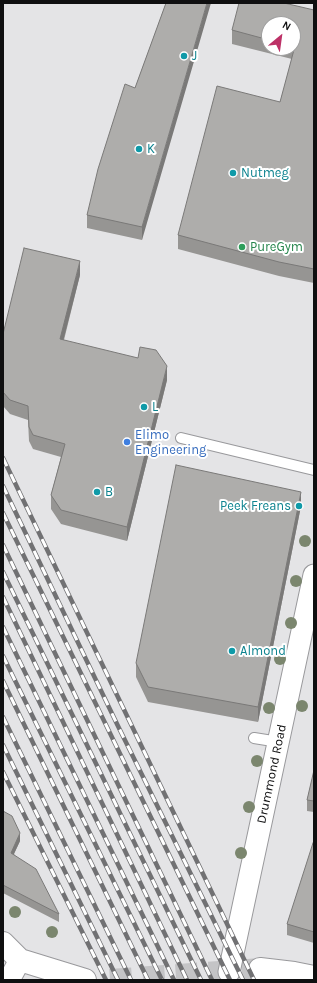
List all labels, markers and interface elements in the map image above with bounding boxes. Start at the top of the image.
north arrow [261,16,301,56]
text: N [280,18,293,34]
place label: J [192,48,197,64]
marker: J [179,51,189,61]
place label: K [147,141,155,157]
marker: K [134,144,144,154]
place label: Nutmeg [241,165,289,181]
marker: Nutmeg [228,168,238,178]
place label: PureGym [250,239,303,255]
marker: PureGym [237,242,247,252]
place label: L [152,399,158,415]
marker: L [139,402,149,412]
place label: Elimo Engineering [135,427,206,458]
marker: Elimo Engineering [122,437,132,447]
place label: B [105,484,113,500]
marker: B [92,487,102,497]
place label: Peek Freans [220,498,291,514]
marker: Peek Freans [294,501,304,511]
place label: Almond [240,643,286,659]
marker: Almond [227,646,237,656]
street label: Drummond Road [254,723,290,825]

